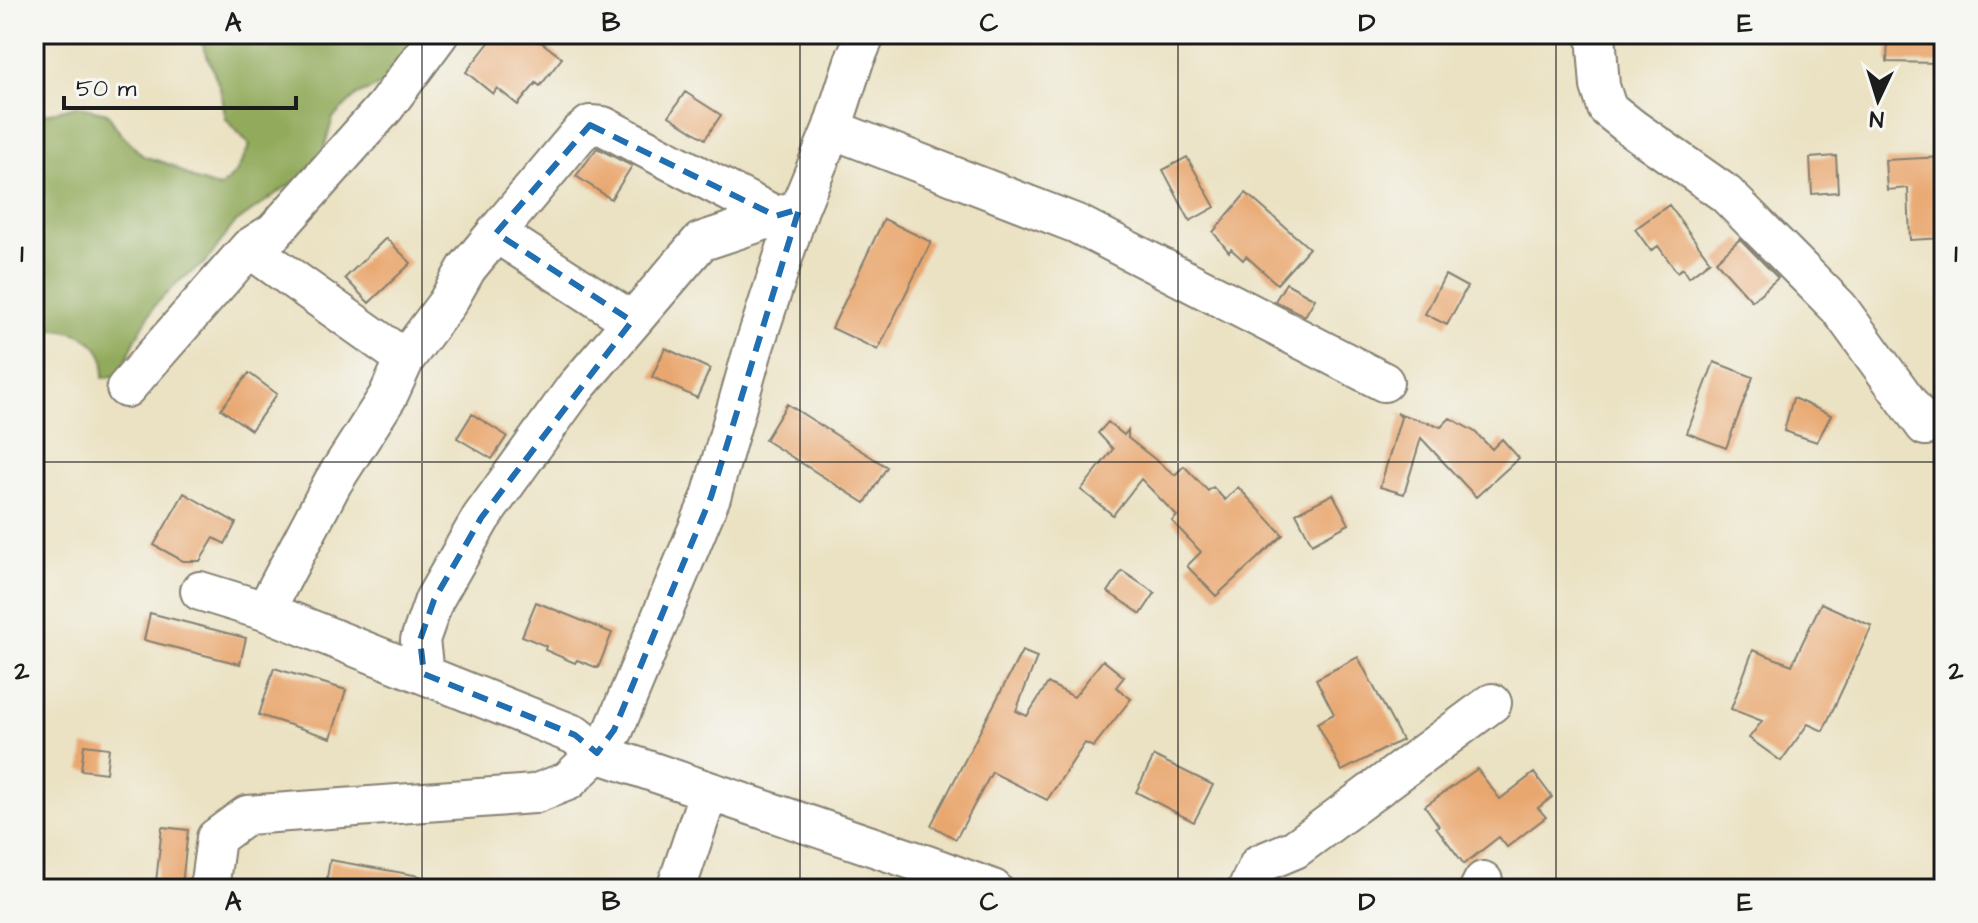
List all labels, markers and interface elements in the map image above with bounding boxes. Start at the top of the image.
text: A [225,5,242,41]
text: B [602,5,621,41]
text: C [980,5,999,41]
text: D [1359,5,1376,41]
text: E [1737,5,1753,41]
scale bar [64,60,296,110]
north arrow [1838,60,1918,140]
text: 50 m [76,72,137,106]
text: N [1869,102,1885,134]
text: 1 [20,236,24,272]
text: 1 [1954,236,1958,272]
text: 2 [14,653,30,689]
text: 2 [1948,653,1964,689]
text: A [225,884,242,920]
text: B [602,884,621,920]
text: C [980,884,999,920]
text: D [1359,884,1376,920]
text: E [1737,884,1753,920]

